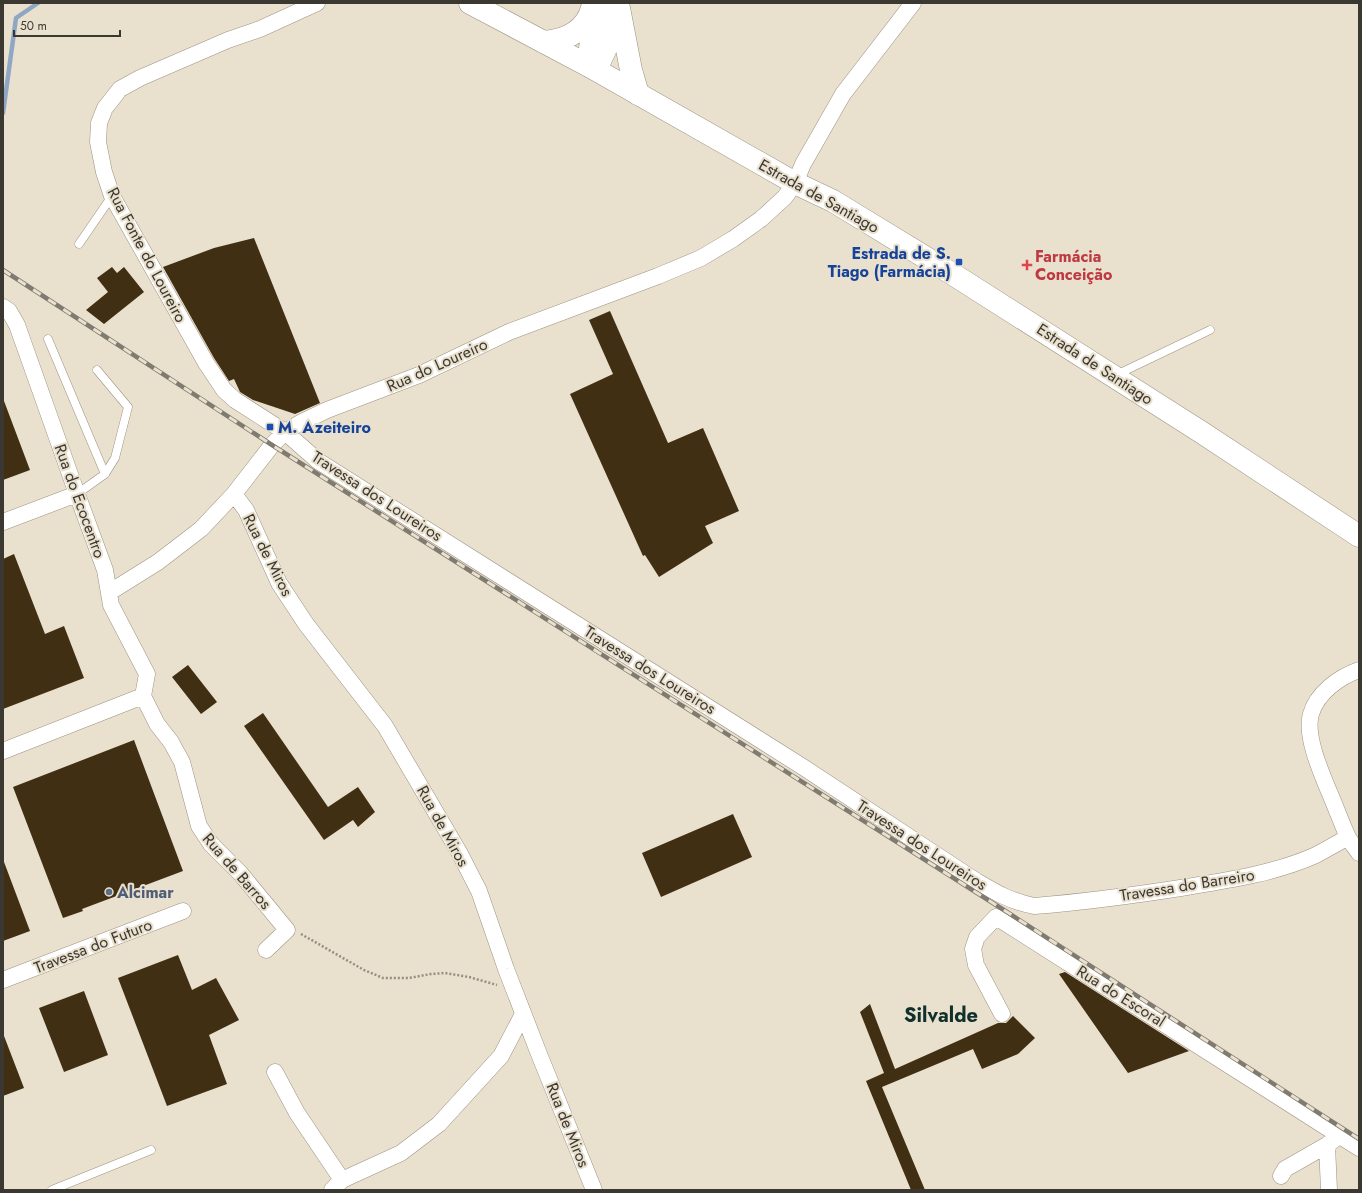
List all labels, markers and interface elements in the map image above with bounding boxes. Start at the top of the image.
scale bar [14,12,120,38]
text: 50 m [20,17,47,35]
street label: Estrada de Santiago [755,153,884,239]
street label: Rua Fonte do Loureiro [102,183,192,327]
place label: Estrada de S. Tiago (Farmácia) [828,242,951,283]
place label: Farmácia Conceição [1035,245,1112,286]
marker: Estrada de S. Tiago (Farmácia) [954,257,964,267]
marker: Farmácia Conceição [1022,260,1032,270]
street label: Estrada de Santiago [1032,318,1158,410]
street label: Rua do Loureiro [383,332,491,398]
place label: M. Azeiteiro [278,416,371,439]
marker: M. Azeiteiro [265,422,275,432]
street label: Rua do Ecocentro [49,441,111,561]
street label: Travessa dos Loureiros [307,445,447,547]
street label: Rua de Miros [237,510,299,600]
street label: Travessa dos Loureiros [580,620,720,720]
street label: Rua de Miros [411,781,475,871]
street label: Travessa dos Loureiros [852,794,992,896]
street label: Rua de Barros [197,828,277,914]
street label: Travessa do Barreiro [1118,863,1256,907]
place label: Alcimar [116,881,174,904]
marker: Alcimar [104,887,114,897]
street label: Travessa do Futuro [31,913,156,979]
street label: Rua do Escoral [1072,959,1170,1033]
district label: Silvalde [904,1001,978,1030]
street label: Rua de Miros [541,1079,595,1171]

